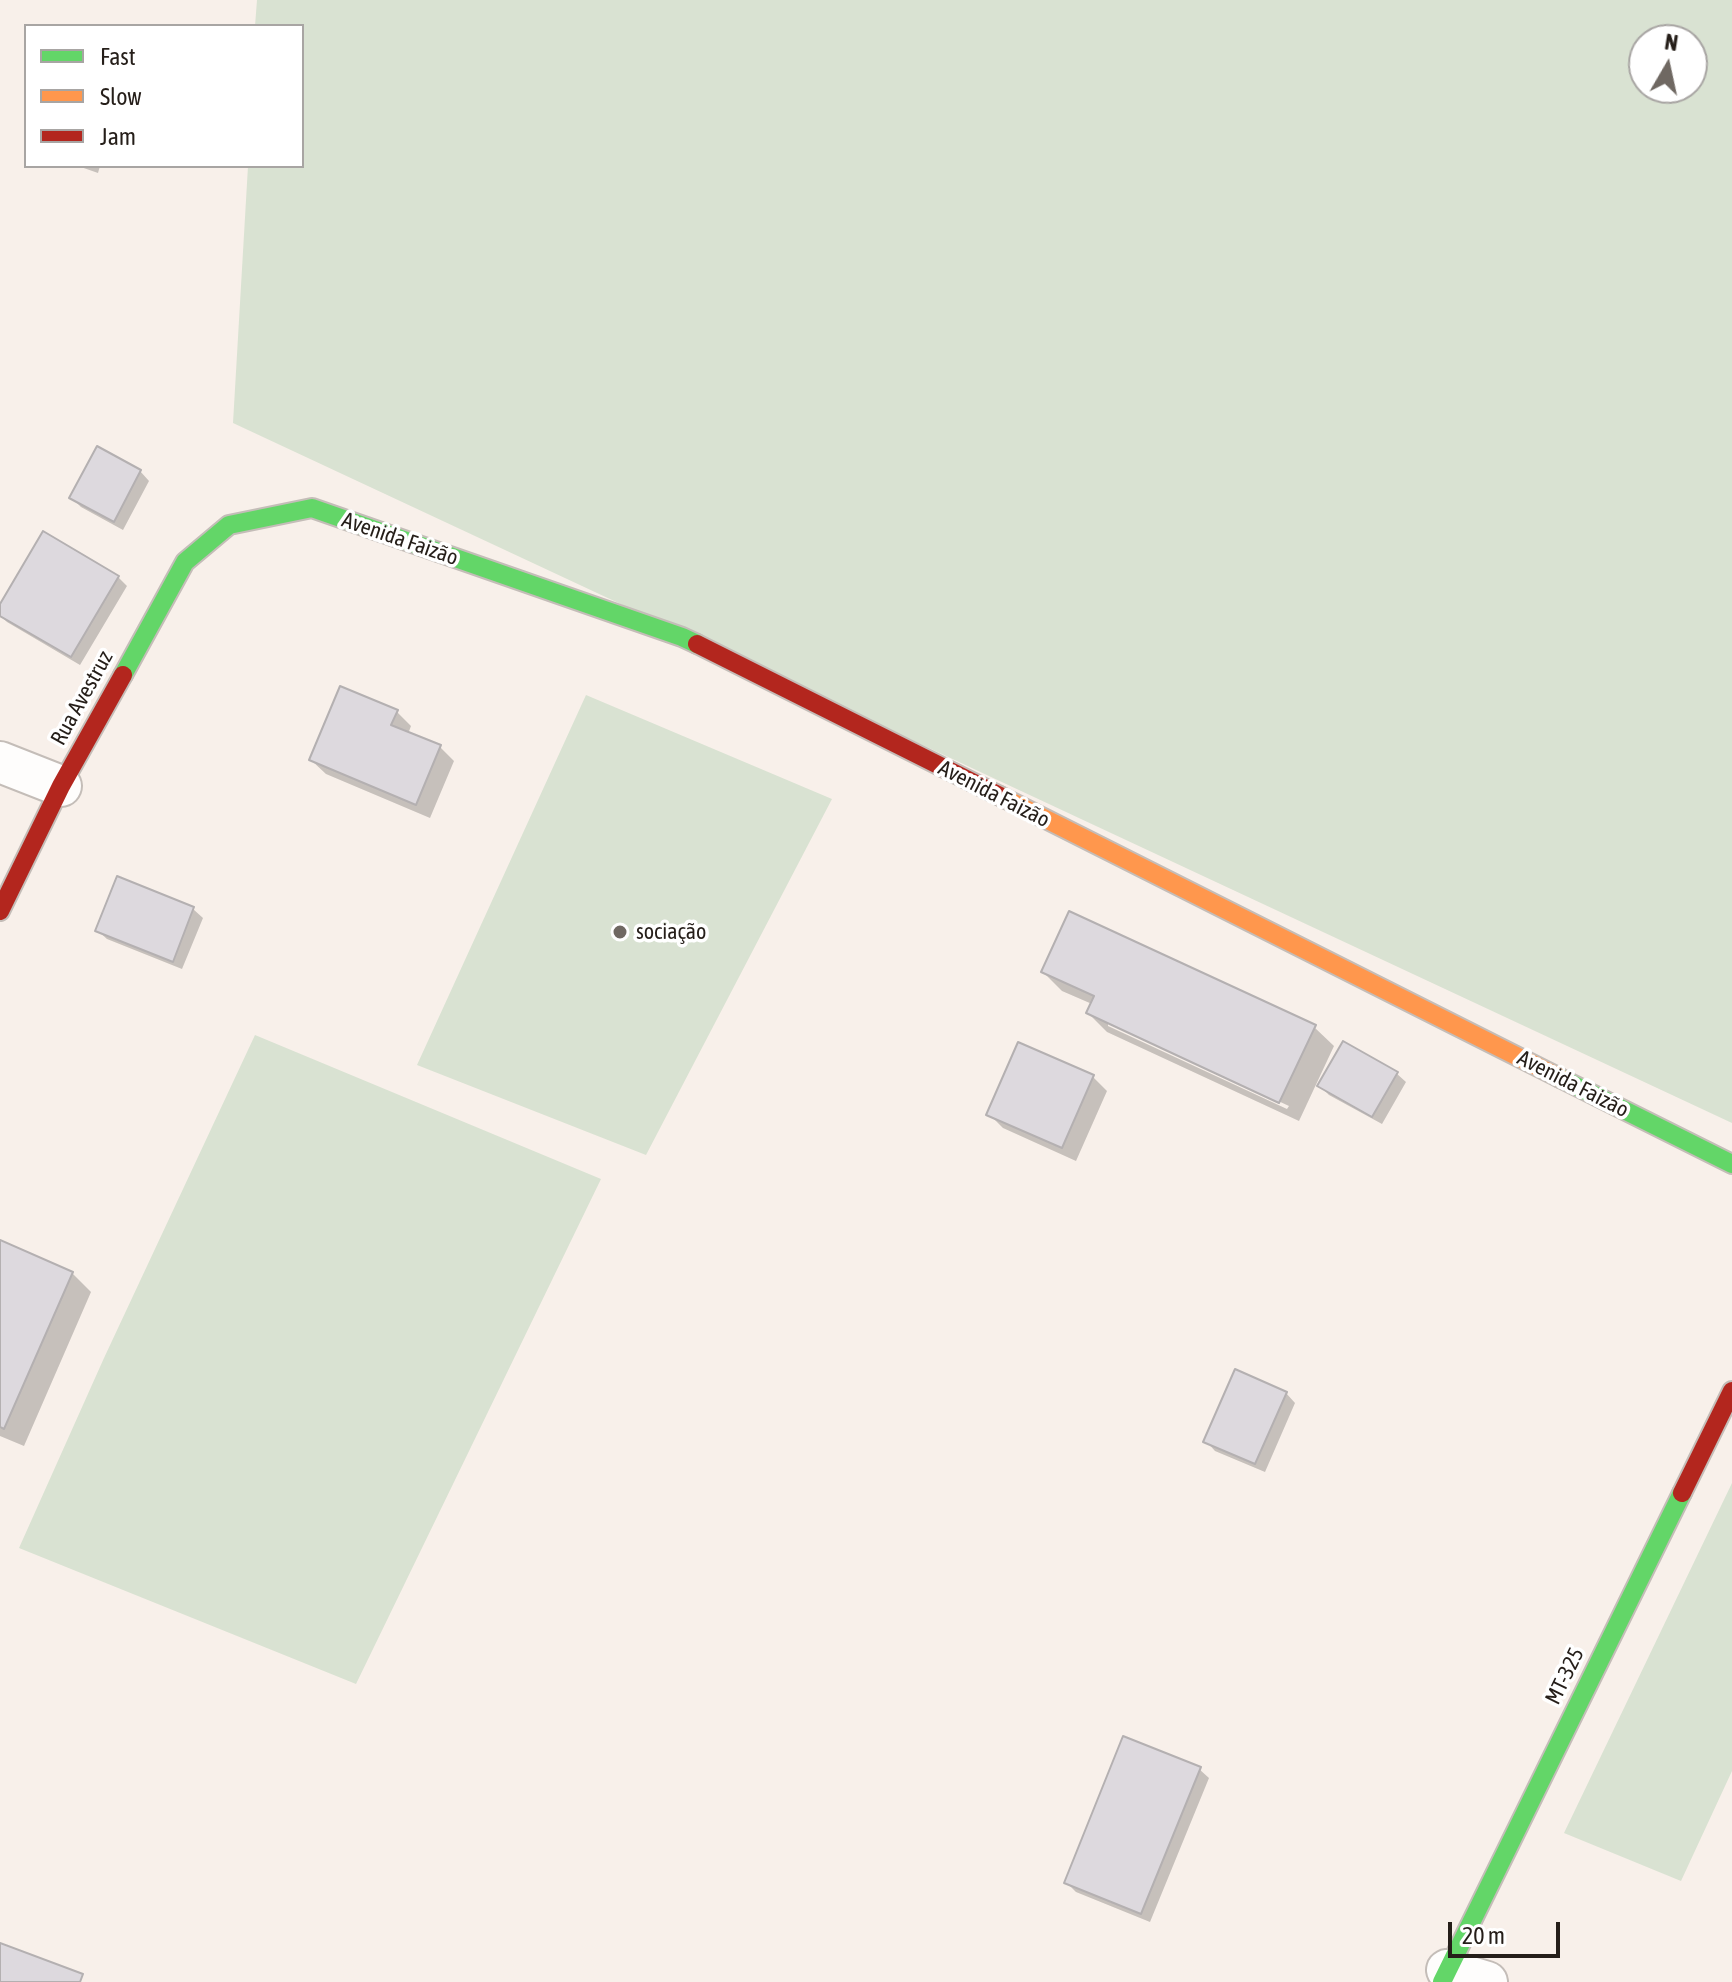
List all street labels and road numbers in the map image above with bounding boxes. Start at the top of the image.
street label: Avenida Faizão [338,507,462,571]
street label: Rua Avestruz [45,646,119,750]
street label: Avenida Faizão [934,755,1054,833]
street label: Avenida Faizão [1513,1045,1633,1123]
street label: MT-325 [1540,1643,1590,1709]

